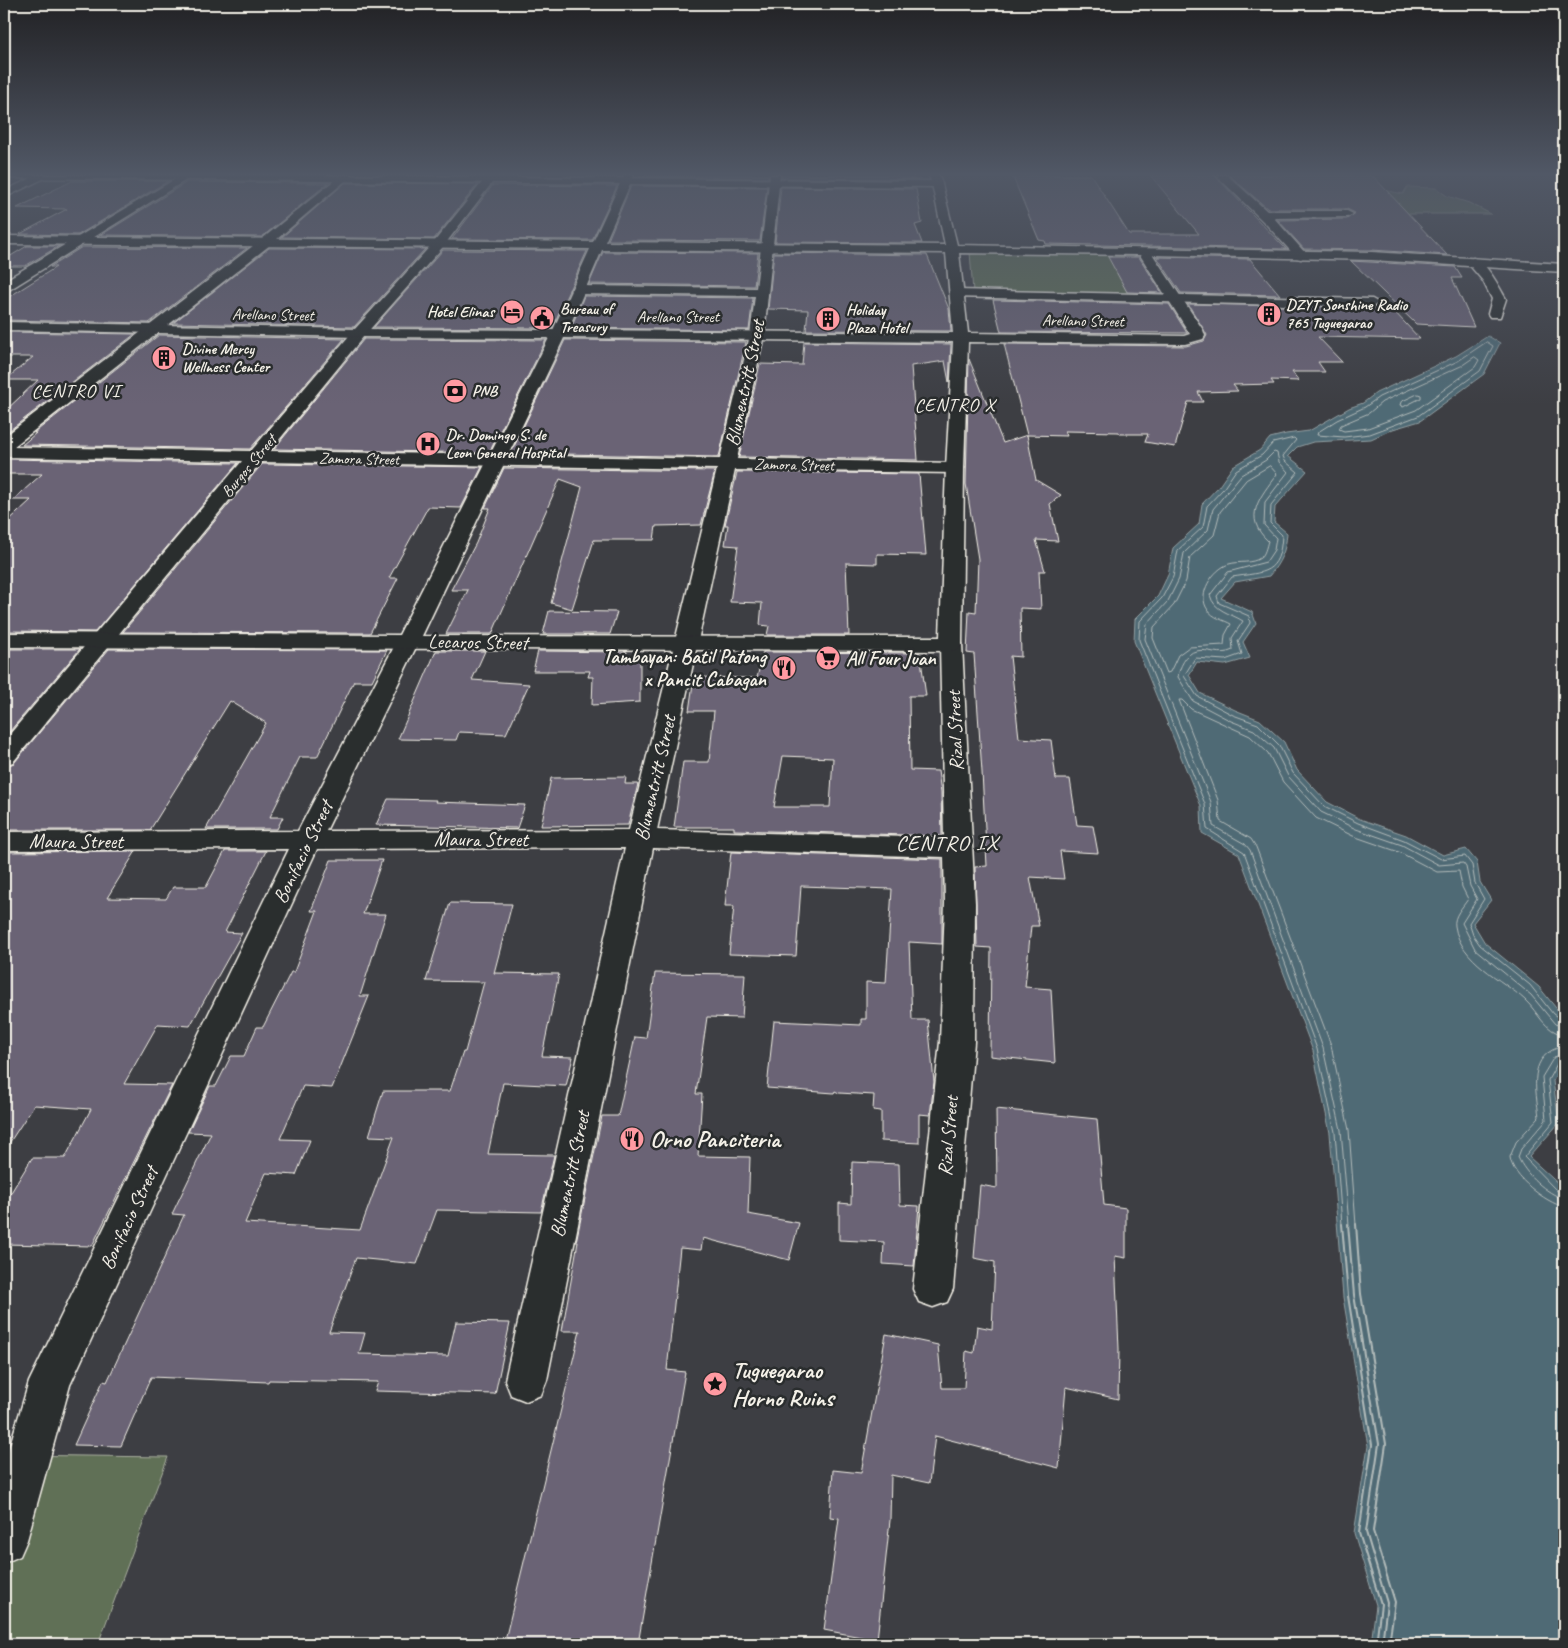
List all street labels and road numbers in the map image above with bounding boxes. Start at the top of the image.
street label: Arellano Street [232,304,316,326]
street label: Arellano Street [637,307,721,327]
street label: Arellano Street [1042,310,1126,332]
street label: Blumentritt Street [719,316,771,448]
street label: Burgos Street [217,429,283,501]
street label: Zamora Street [319,448,401,470]
street label: Zamora Street [754,454,836,476]
street label: Lecaros Street [428,629,531,655]
street label: Rizal Street [941,688,969,772]
street label: Blumentritt Street [628,711,682,843]
street label: Bonifacio Street [267,794,340,907]
street label: Maura Street [434,827,530,852]
street label: Maura Street [29,829,125,854]
street label: Rizal Street [932,1093,964,1177]
street label: Blumentritt Street [544,1107,596,1239]
street label: Bonifacio Street [94,1159,165,1274]

